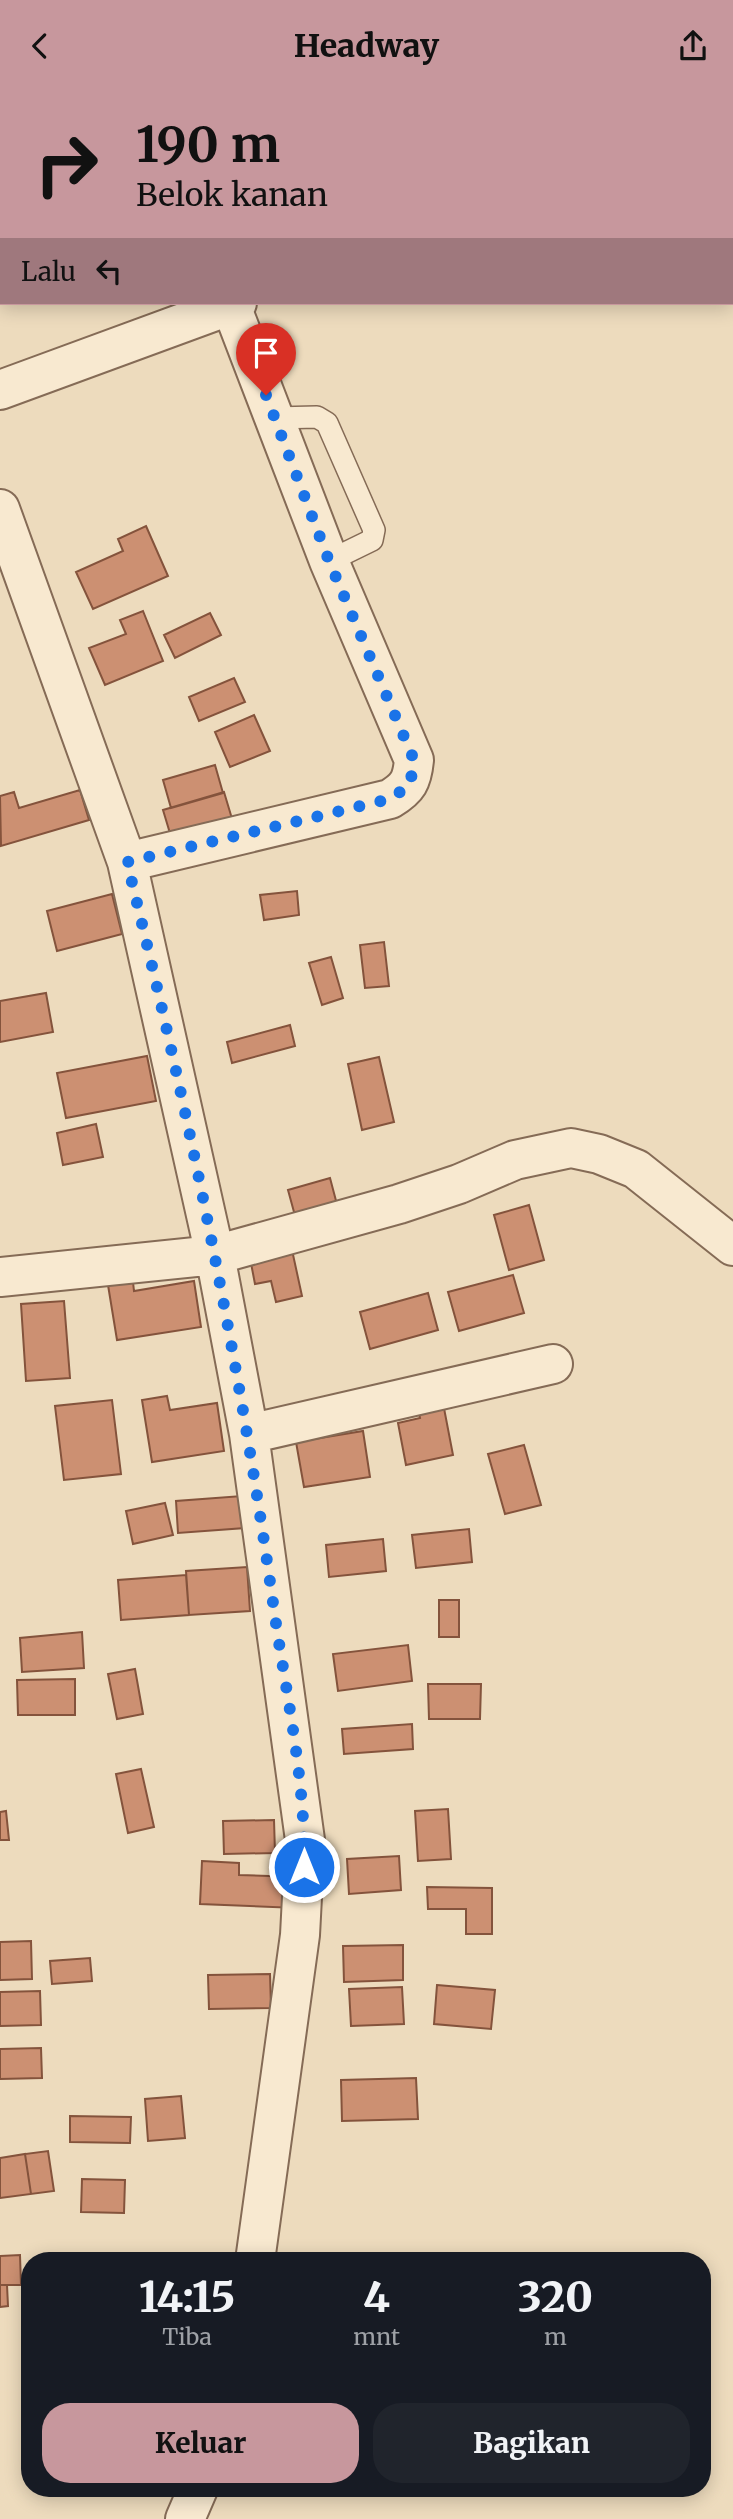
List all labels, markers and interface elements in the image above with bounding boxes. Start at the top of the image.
text: Headway [294,26,439,66]
icon: back [21,27,59,65]
icon: share [674,27,712,65]
text: 190 m [136,114,280,175]
icon: right [21,119,112,210]
text: Belok kanan [136,175,328,215]
icon: left [90,252,128,290]
text: Lalu [21,255,76,288]
pin [236,323,296,395]
icon: arrive [247,334,285,372]
position arrow [267,1830,341,1904]
text: 14:15 [139,2271,235,2323]
text: 4 [363,2271,390,2323]
text: 320 [518,2271,593,2323]
text: Tiba [162,2322,212,2351]
text: mnt [353,2322,400,2351]
text: m [544,2322,567,2351]
button: Keluar [42,2403,359,2483]
button: Bagikan [373,2403,690,2483]

